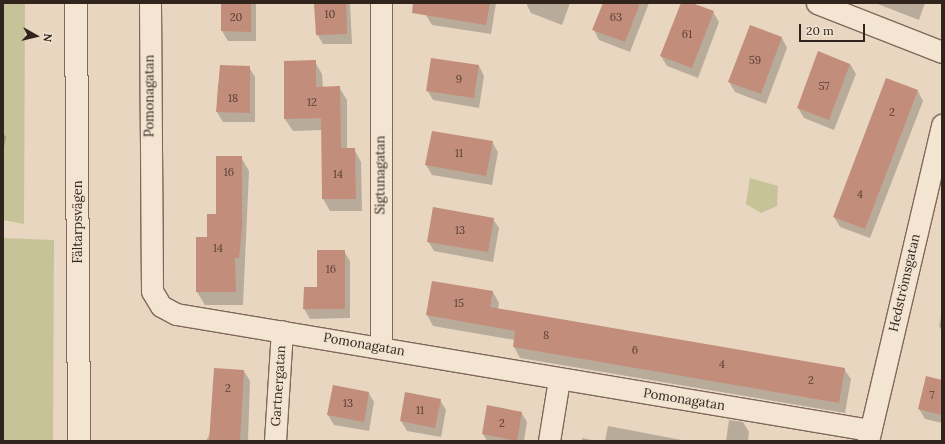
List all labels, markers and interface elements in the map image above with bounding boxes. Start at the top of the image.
house number: 10 [325,7,335,21]
house number: 20 [230,10,242,24]
house number: 63 [610,10,622,24]
north arrow [16,16,56,56]
scale bar [801,16,867,42]
text: 20 m [806,23,834,38]
house number: 61 [682,27,692,41]
text: N [40,32,55,43]
house number: 59 [749,53,761,67]
street label: Pomonagatan [142,55,158,137]
house number: 9 [456,72,462,86]
house number: 57 [818,79,830,93]
house number: 18 [228,91,238,105]
house number: 12 [307,95,317,109]
house number: 2 [889,105,895,119]
street label: Sigtunagatan [373,136,389,214]
house number: 11 [455,146,463,160]
house number: 16 [224,165,234,179]
house number: 14 [333,167,343,181]
street label: Fältarpsvägen [70,180,86,264]
house number: 4 [857,187,863,201]
house number: 13 [455,223,465,237]
street label: Hedströmsgatan [886,233,924,333]
house number: 14 [213,241,223,255]
house number: 16 [326,262,336,276]
house number: 15 [454,296,464,310]
house number: 8 [543,328,549,342]
street label: Pomonagatan [322,330,406,360]
house number: 6 [632,343,638,357]
street label: Gartnergatan [268,345,290,427]
house number: 4 [719,357,725,371]
house number: 2 [808,373,814,387]
house number: 2 [225,381,231,395]
street label: Pomonagatan [642,386,726,414]
house number: 7 [929,388,935,402]
house number: 13 [343,396,353,410]
house number: 11 [416,403,424,417]
house number: 2 [499,416,505,430]

